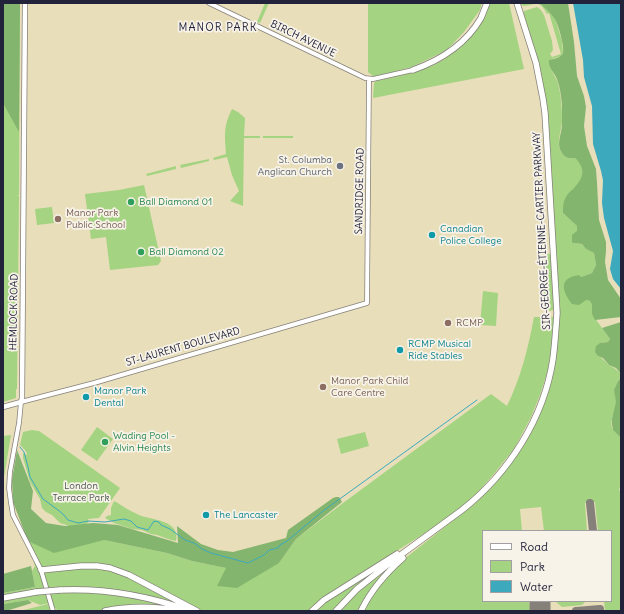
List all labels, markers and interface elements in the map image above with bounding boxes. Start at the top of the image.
street label: BIRCH AVENUE [268,18,338,60]
district label: MANOR PARK [179,21,257,35]
street label: SIR-GEORGE-ÉTIENNE-CARTIER PARKWAY [531,132,553,330]
street label: SANDRIDGE ROAD [353,147,367,235]
place label: St. Columba Anglican Church [258,154,332,178]
marker: St. Columba Anglican Church [335,161,345,171]
place label: Ball Diamond 01 [139,196,212,208]
marker: Ball Diamond 01 [126,197,136,207]
place label: Manor Park Public School [66,207,125,230]
marker: Manor Park Public School [53,214,63,224]
place label: Canadian Police College [440,223,502,246]
marker: Canadian Police College [427,230,437,240]
place label: Ball Diamond 02 [149,246,224,258]
marker: Ball Diamond 02 [136,247,146,257]
street label: HEMLOCK ROAD [7,274,21,350]
place label: RCMP [456,317,483,329]
marker: RCMP [443,318,453,328]
street label: ST-LAURENT BOULEVARD [124,325,242,369]
place label: RCMP Musical Ride Stables [408,338,471,362]
marker: RCMP Musical Ride Stables [395,345,405,355]
place label: Manor Park Child Care Centre [331,375,408,398]
marker: Manor Park Child Care Centre [318,382,328,392]
place label: Manor Park Dental [94,385,146,408]
marker: Manor Park Dental [81,392,91,402]
place label: Wading Pool - Alvin Heights [113,430,175,454]
marker: Wading Pool - Alvin Heights [100,437,110,447]
park label: London Terrace Park [53,480,109,504]
place label: The Lancaster [214,509,278,521]
marker: The Lancaster [201,510,211,520]
legend [482,530,612,602]
text: Road [520,539,548,554]
text: Park [520,559,545,574]
text: Water [520,579,553,594]

